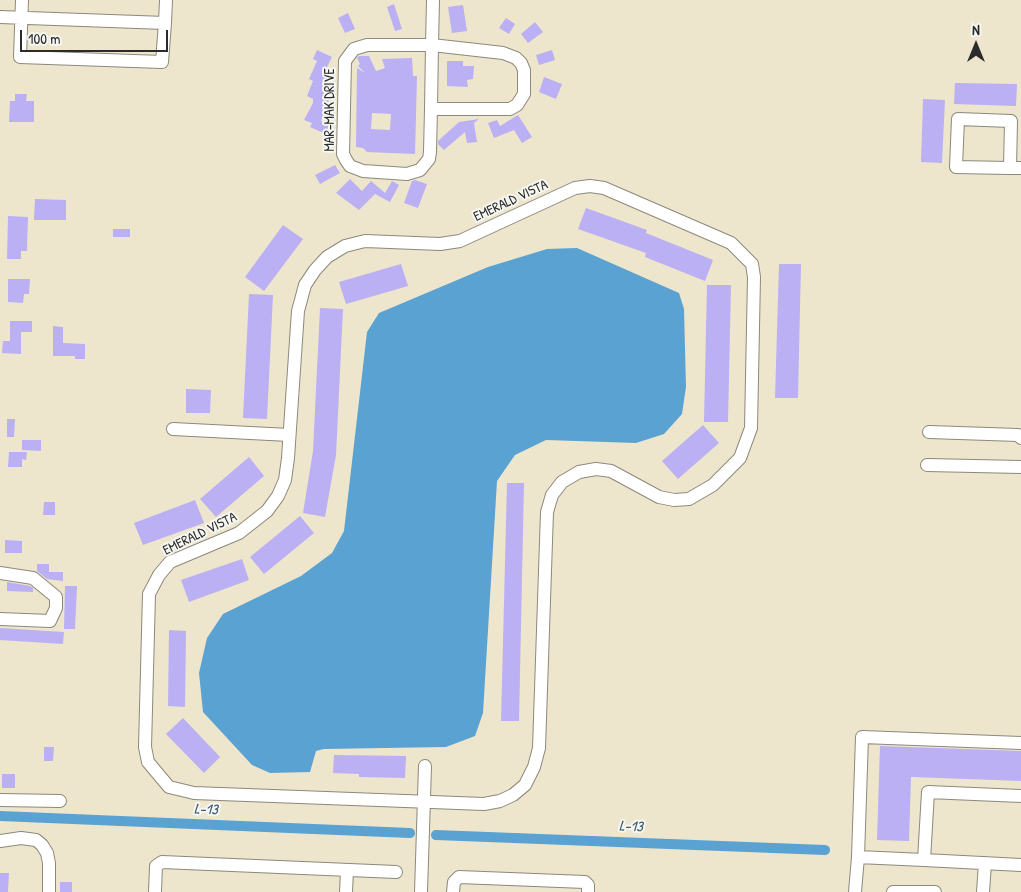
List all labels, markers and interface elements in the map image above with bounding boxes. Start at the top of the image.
scale bar [22,20,170,52]
north arrow [951,20,1001,70]
text: N [972,20,980,39]
text: 100 m [28,28,61,49]
street label: MAR-MAK DRIVE [322,68,338,152]
street label: EMERALD VISTA [471,176,551,226]
street label: EMERALD VISTA [160,509,240,559]
water label: L-13 [194,801,218,819]
water label: L-13 [619,818,643,836]

